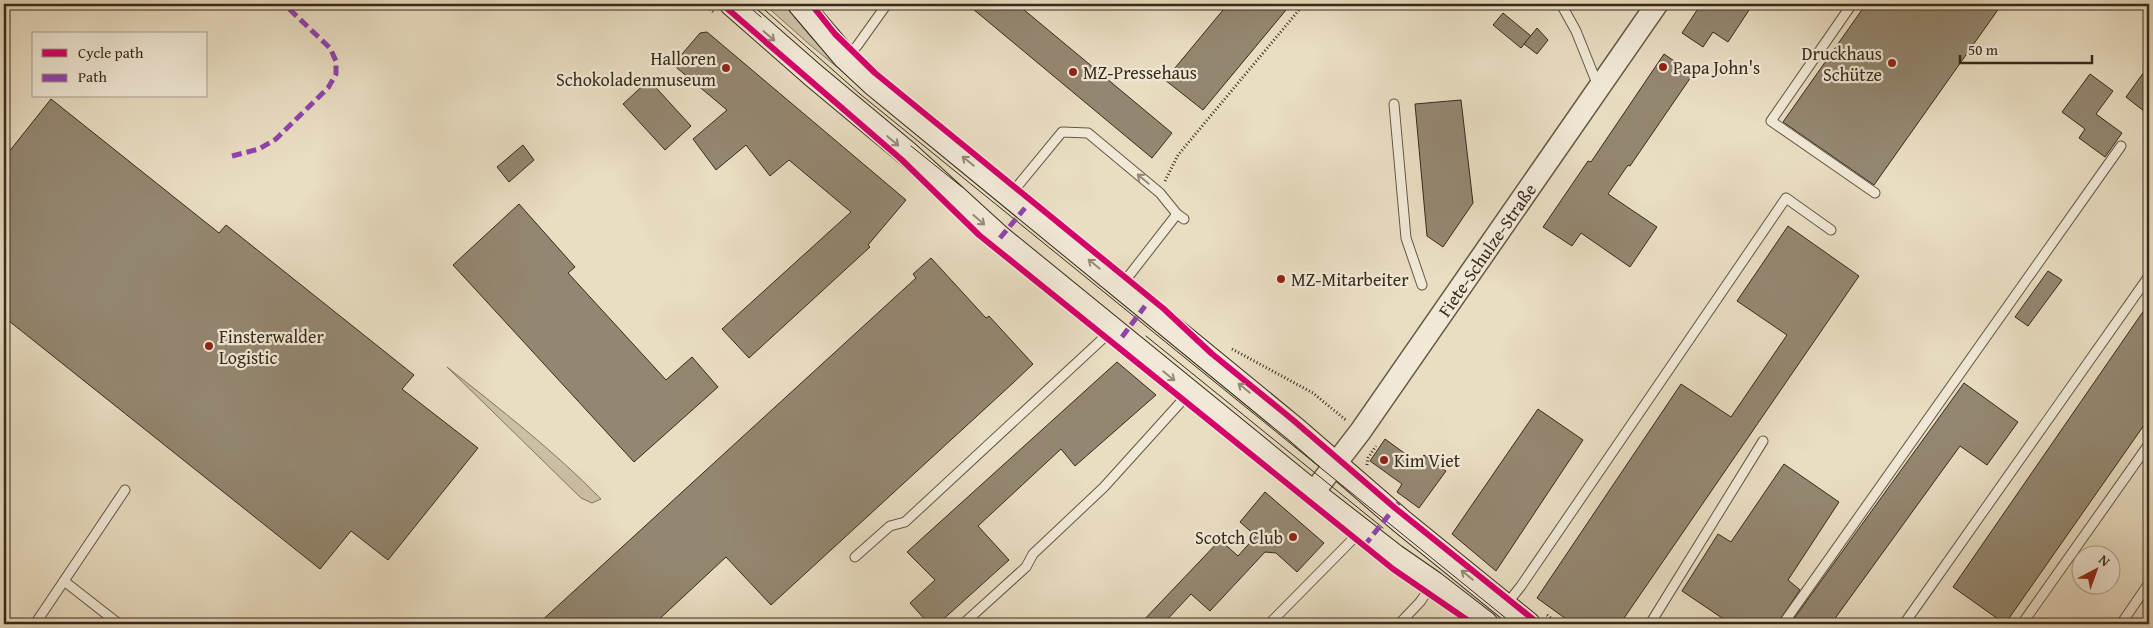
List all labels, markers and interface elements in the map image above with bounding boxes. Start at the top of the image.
one-way arrow [762,30,775,41]
legend [32,32,208,98]
scale bar [1960,32,2093,64]
text: 50 m [1968,39,1999,60]
place label: Druckhaus Schütze [1802,40,1882,88]
text: Cycle path [78,42,144,63]
place label: Halloren Schokoladenmuseum [556,45,716,93]
place label: Papa John's [1673,54,1760,81]
marker: Druckhaus Schütze [1886,57,1898,69]
place label: MZ-Pressehaus [1083,59,1197,86]
marker: Papa John's [1657,61,1669,73]
marker: Halloren Schokoladenmuseum [720,62,732,74]
text: Path [78,66,107,87]
marker: MZ-Pressehaus [1067,66,1079,78]
one-way arrow [886,136,899,147]
one-way arrow [962,156,975,167]
one-way arrow [1136,173,1149,185]
street label: Fiete-Schulze-Straße [1431,177,1542,322]
one-way arrow [973,214,986,226]
one-way arrow [1087,258,1100,269]
place label: MZ-Mitarbeiter [1291,266,1409,293]
marker: MZ-Mitarbeiter [1275,273,1287,285]
place label: Finsterwalder Logistic [219,323,324,371]
marker: Finsterwalder Logistic [203,340,215,352]
one-way arrow [1162,370,1175,381]
one-way arrow [1238,383,1251,394]
place label: Kim Viet [1394,447,1461,474]
marker: Kim Viet [1378,454,1390,466]
place label: Scotch Club [1195,524,1283,551]
marker: Scotch Club [1287,531,1299,543]
north arrow [2070,546,2120,596]
text: N [2094,550,2115,571]
one-way arrow [1461,569,1474,580]

